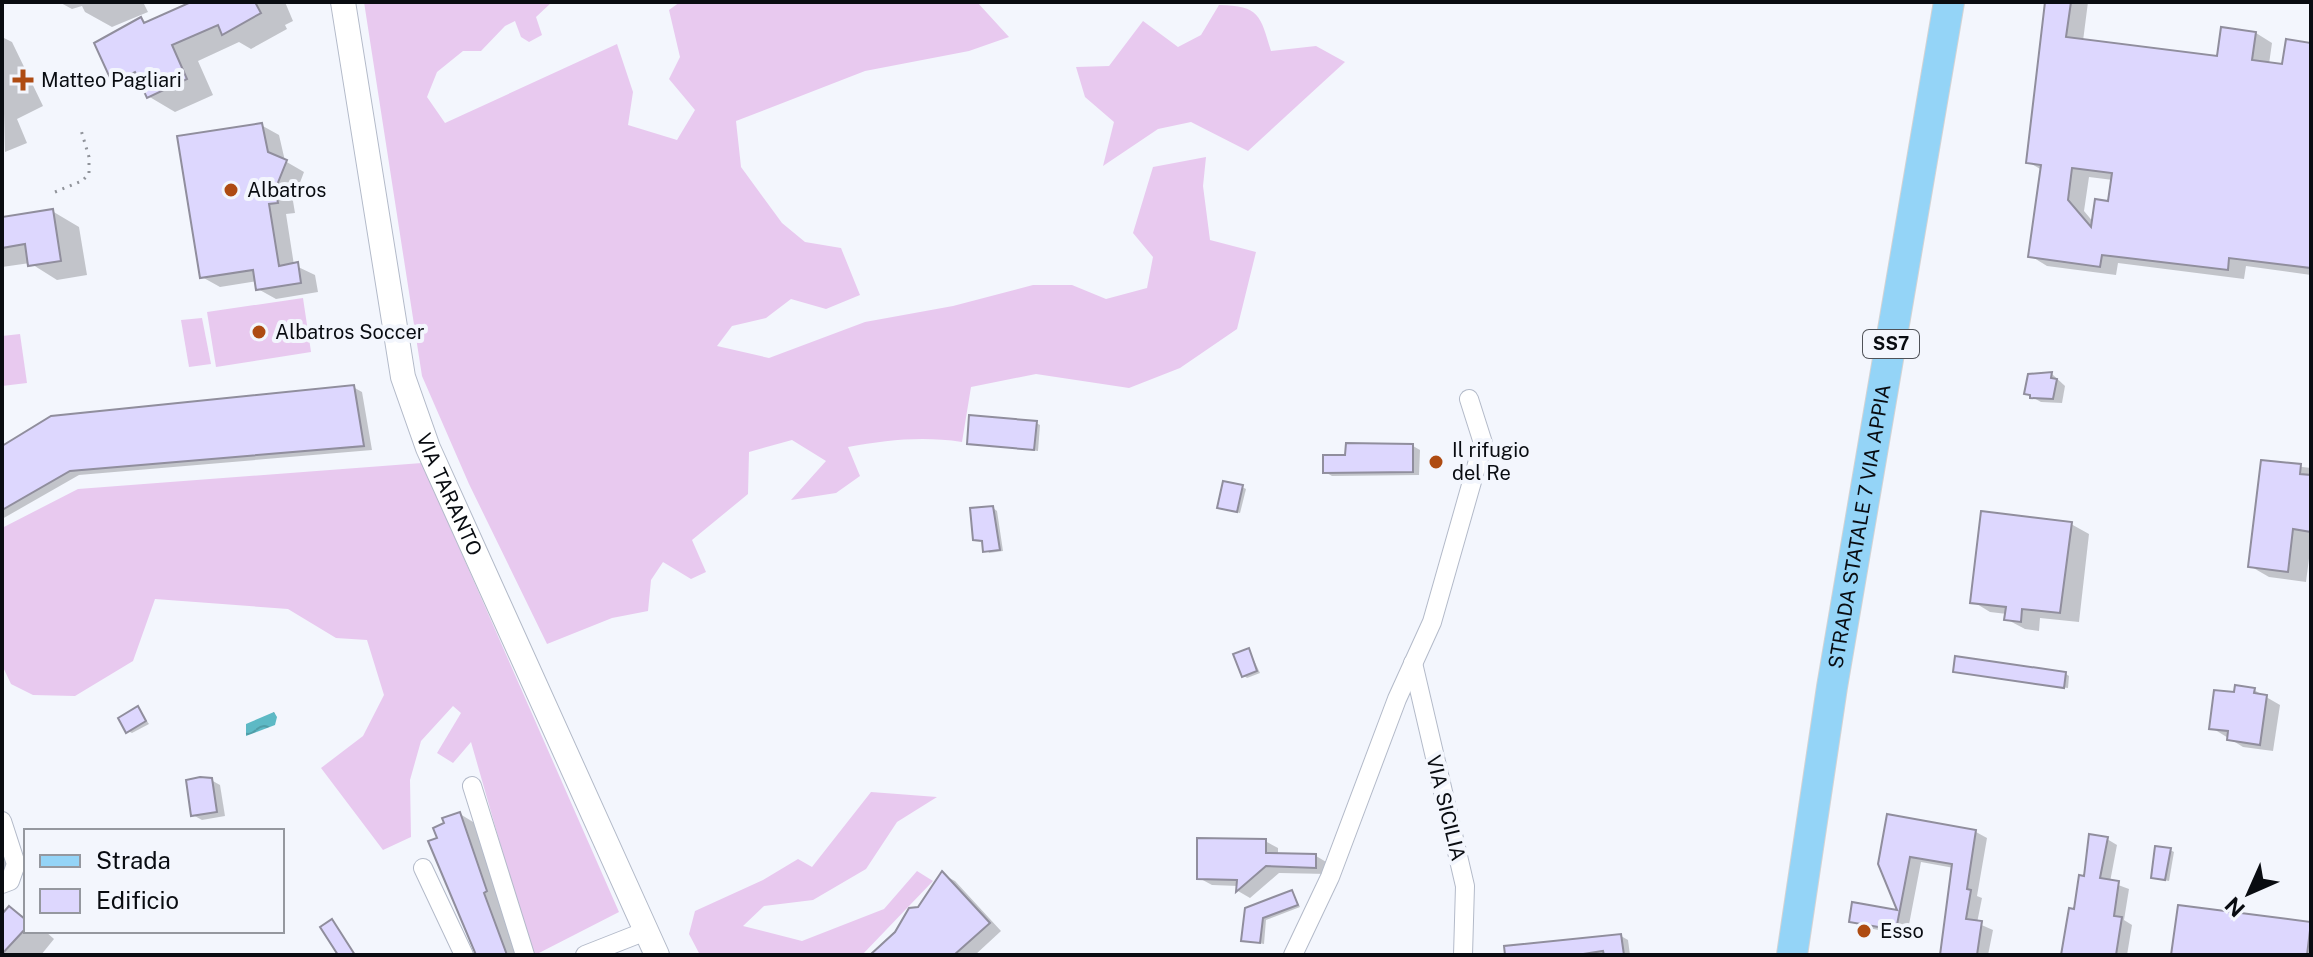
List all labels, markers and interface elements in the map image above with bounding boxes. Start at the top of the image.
place label: Matteo Pagliari [41,68,182,92]
marker: Matteo Pagliari [12,69,34,91]
place label: Albatros [247,178,326,202]
marker: Albatros [222,181,240,199]
place label: Albatros Soccer [275,320,425,344]
marker: Albatros Soccer [250,323,268,341]
road number: SS7 [1863,330,1919,358]
street label: STRADA STATALE 7 VIA APPIA [1823,382,1896,670]
street label: VIA TARANTO [412,430,487,559]
place label: Il rifugio del Re [1452,438,1530,485]
marker: Il rifugio del Re [1427,453,1445,471]
street label: VIA SICILIA [1421,753,1471,863]
legend [24,829,284,933]
text: Strada [96,846,171,874]
north arrow [2209,853,2289,933]
text: Edificio [96,886,179,914]
text: N [2220,892,2250,922]
place label: Esso [1880,919,1924,943]
marker: Esso [1855,922,1873,940]

